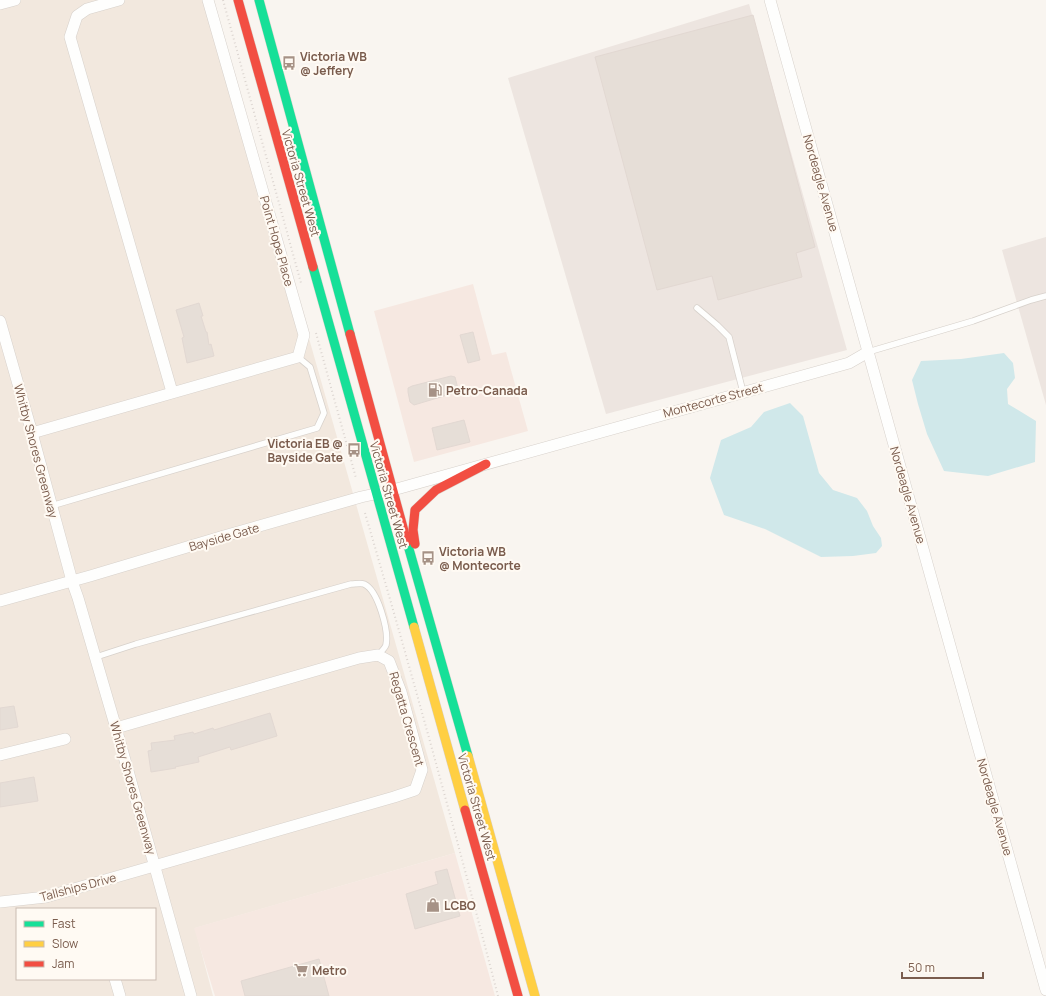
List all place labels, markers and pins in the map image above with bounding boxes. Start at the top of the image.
place label: Victoria WB @ Jeffery [300,48,367,79]
bus stop icon: Victoria WB @ Jeffery [281,55,297,71]
fuel station icon: Petro-Canada [427,382,443,398]
place label: Petro-Canada [446,382,528,399]
place label: Victoria EB @ Bayside Gate [267,435,343,466]
bus stop icon: Victoria EB @ Bayside Gate [346,442,362,458]
place label: Victoria WB @ Montecorte [439,543,521,574]
bus stop icon: Victoria WB @ Montecorte [420,550,436,566]
shop icon: LCBO [425,897,441,913]
place label: LCBO [444,897,476,914]
supermarket icon: Metro [293,962,309,978]
place label: Metro [312,962,347,979]

